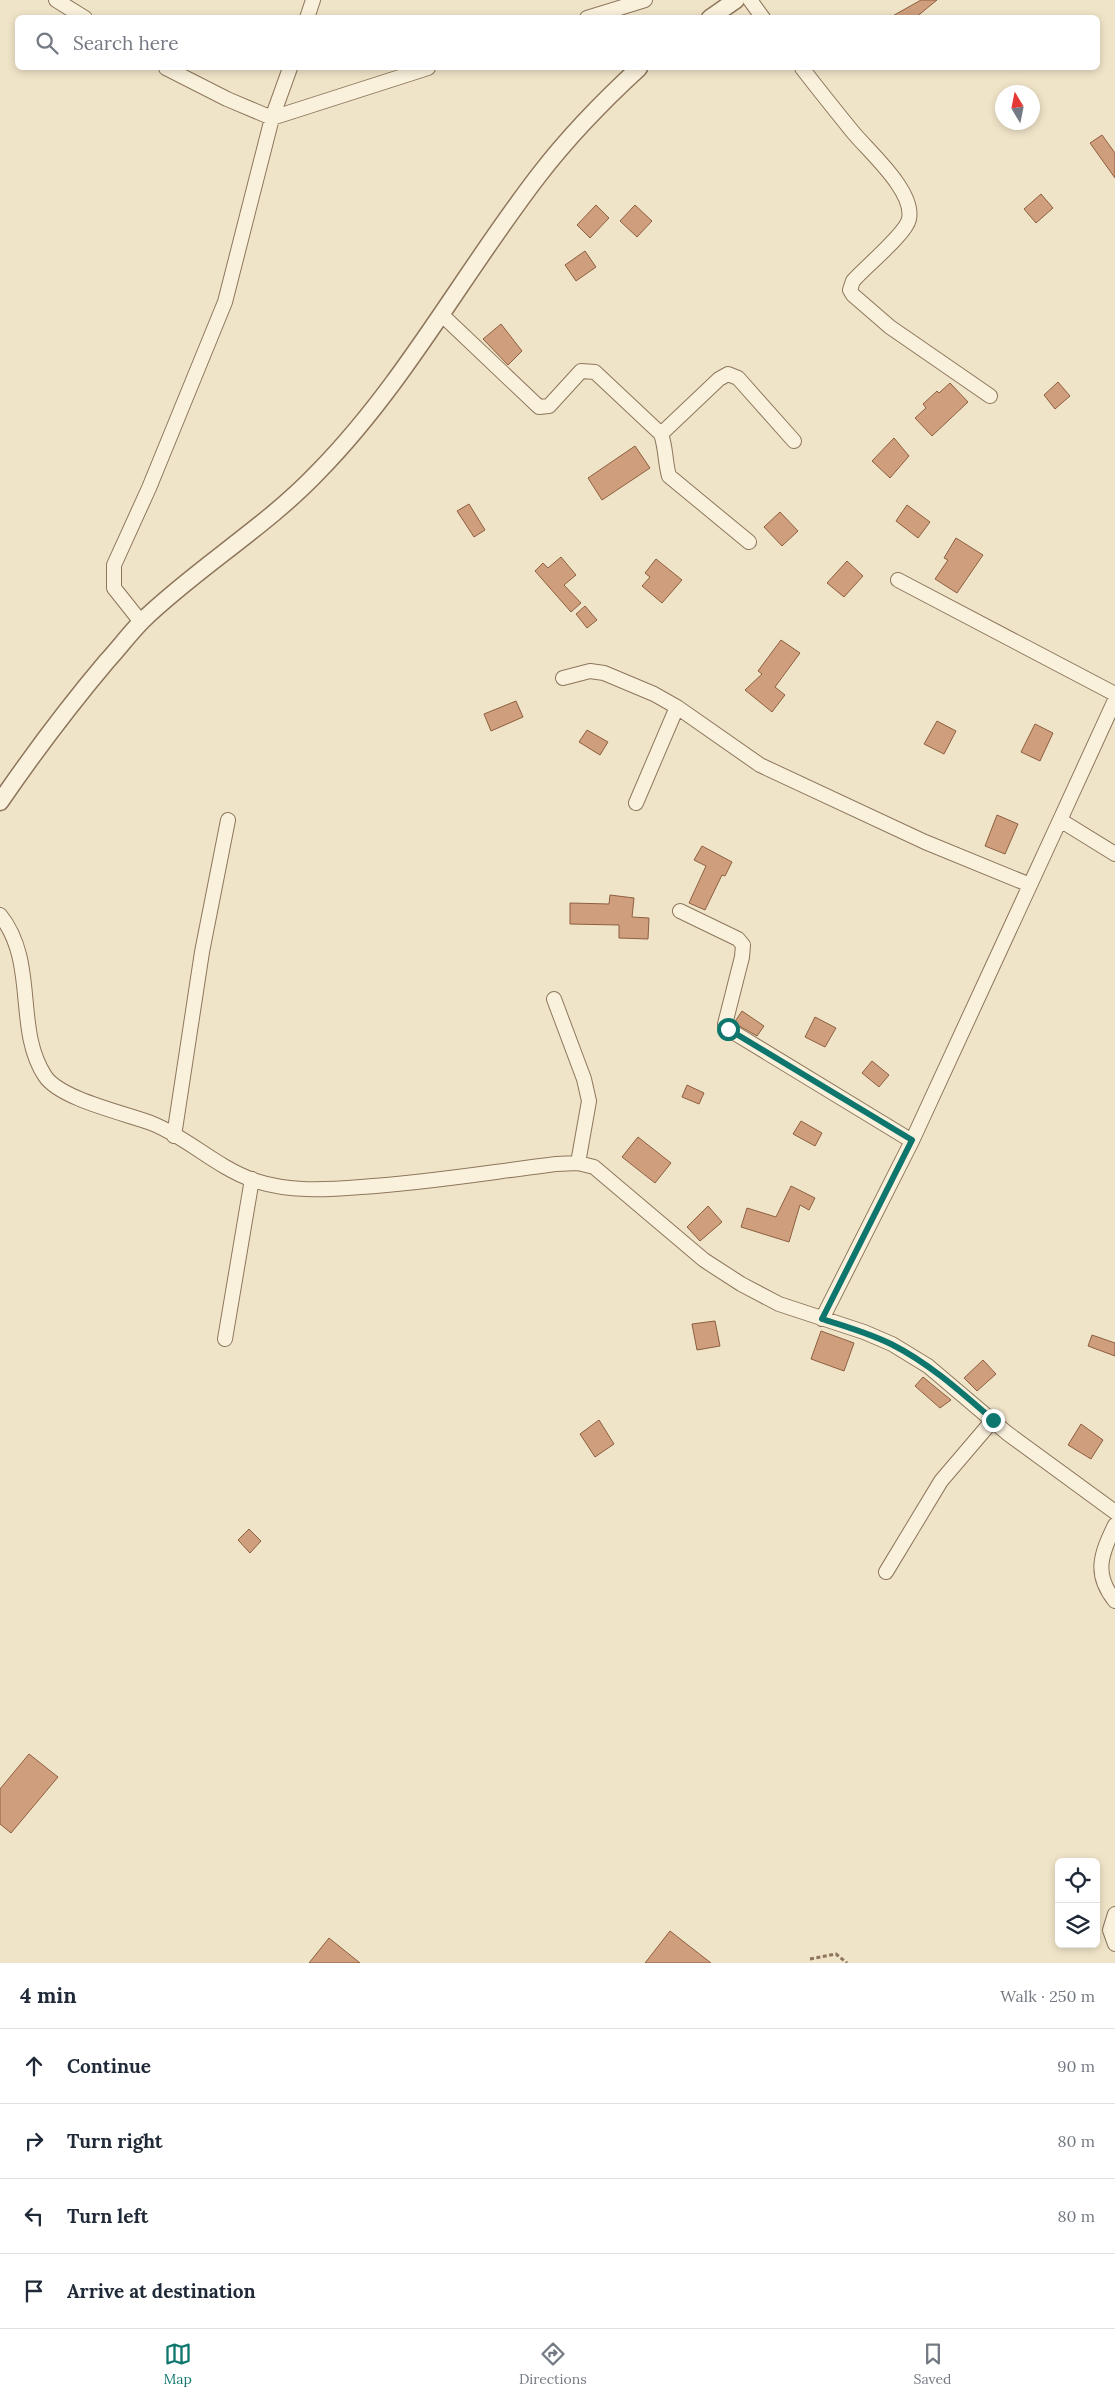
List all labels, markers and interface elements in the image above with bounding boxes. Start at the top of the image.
search box [15,15,1100,70]
icon: search [33,29,61,57]
text: Search here [73,31,179,55]
north arrow [995,85,1040,130]
route start [717,1018,740,1041]
route end [982,1409,1005,1432]
map controls [1055,1858,1100,1948]
button: locate [1055,1858,1100,1903]
button: layers [1055,1903,1100,1948]
text: 4 min [20,1982,77,2009]
text: Walk · 250 m [1000,1986,1095,2006]
icon: ahead [20,2052,48,2080]
text: Continue [67,2054,151,2078]
text: 90 m [1057,2056,1095,2076]
icon: right [20,2127,48,2155]
text: Turn right [67,2129,163,2153]
text: 80 m [1058,2131,1095,2151]
icon: left [20,2202,48,2230]
text: Turn left [67,2204,148,2228]
text: 80 m [1058,2206,1095,2226]
icon: arrive [20,2277,48,2305]
text: Arrive at destination [67,2279,256,2303]
tab: Map [163,2340,192,2388]
tab: Directions [519,2340,587,2388]
tab: Saved [914,2340,952,2388]

